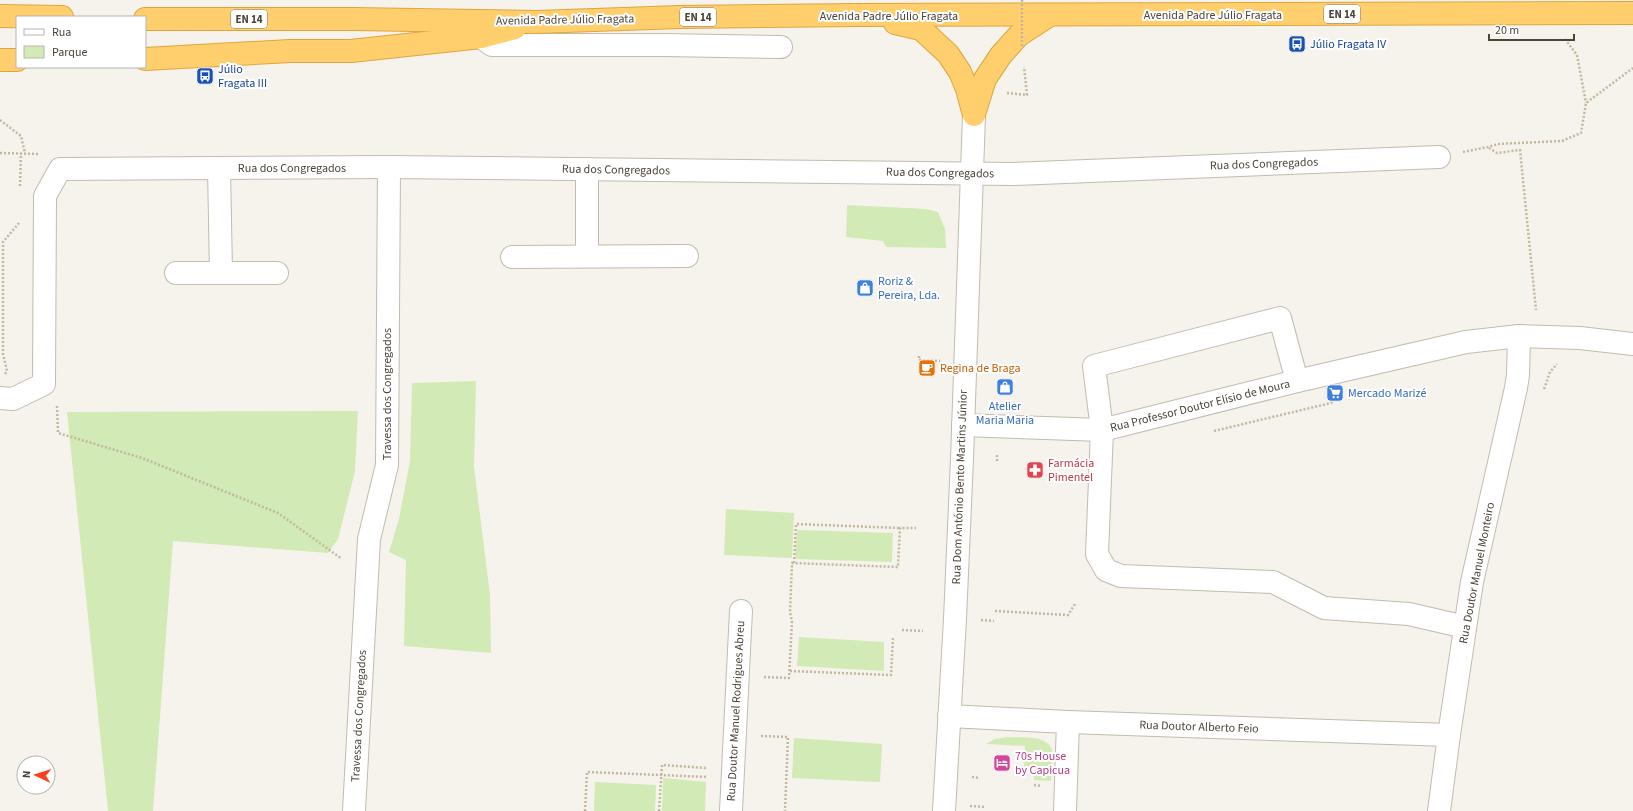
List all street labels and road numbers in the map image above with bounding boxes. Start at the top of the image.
road number: EN 14 [1324,5,1360,23]
street label: Avenida Padre Júlio Fragata [1144,7,1282,24]
road number: EN 14 [680,8,716,26]
street label: Avenida Padre Júlio Fragata [820,8,958,25]
road number: EN 14 [231,10,267,28]
street label: Avenida Padre Júlio Fragata [496,10,634,30]
street label: Rua dos Congregados [1210,154,1318,174]
street label: Rua dos Congregados [238,160,346,177]
street label: Rua dos Congregados [562,161,670,179]
street label: Rua dos Congregados [886,164,994,182]
street label: Travessa dos Congregados [379,328,396,460]
street label: Rua Professor Doutor Elísio de Moura [1108,375,1292,437]
street label: Rua Dom António Bento Martins Júnior [948,389,972,585]
street label: Rua Doutor Manuel Monteiro [1455,501,1499,645]
street label: Rua Doutor Manuel Rodrigues Abreu [723,620,749,802]
street label: Travessa dos Congregados [347,649,371,783]
street label: Rua Doutor Alberto Feio [1139,716,1259,738]

